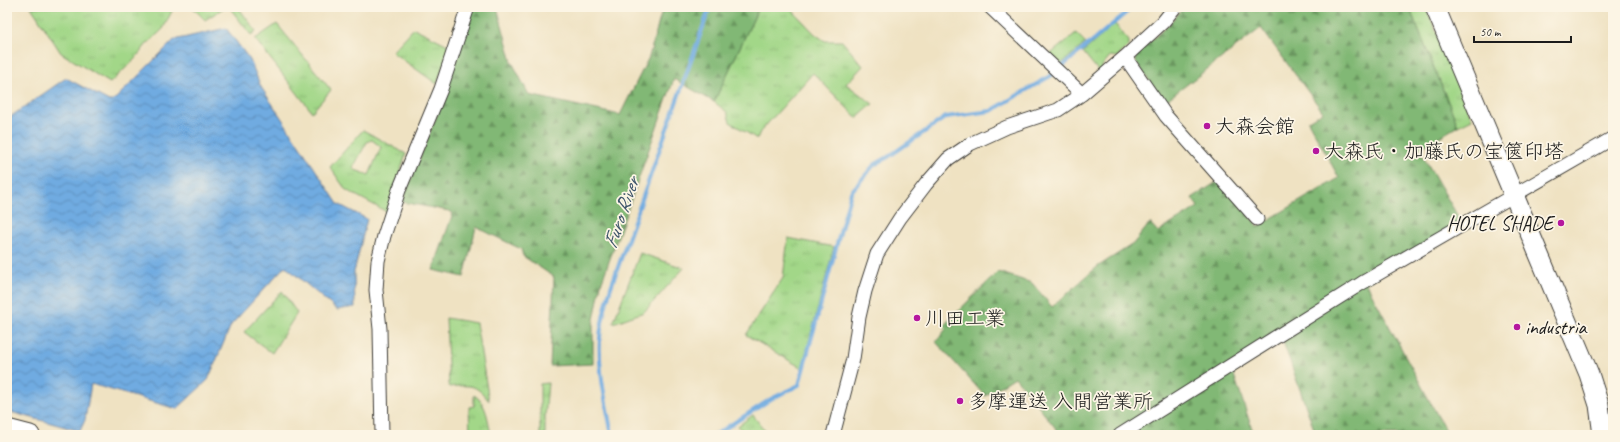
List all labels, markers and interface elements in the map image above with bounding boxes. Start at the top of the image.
scale bar [1474,18,1571,44]
text: 50 m [1480,24,1502,40]
place label: 大森会館 [1215,114,1295,139]
marker: 大森会館 [1202,121,1212,131]
place label: 大森氏・加藤氏の宝篋印塔 [1324,139,1564,164]
marker: 大森氏・加藤氏の宝篋印塔 [1311,146,1321,156]
water label: Furo River [597,171,646,252]
place label: HOTEL SHADE [1447,211,1555,236]
marker: HOTEL SHADE [1556,218,1566,228]
place label: 川田工業 [925,306,1005,331]
marker: 川田工業 [912,313,922,323]
place label: industria [1525,315,1587,340]
marker: industria [1512,322,1522,332]
place label: 多摩運送 入間営業所 [968,389,1153,414]
marker: 多摩運送 入間営業所 [955,396,965,406]

